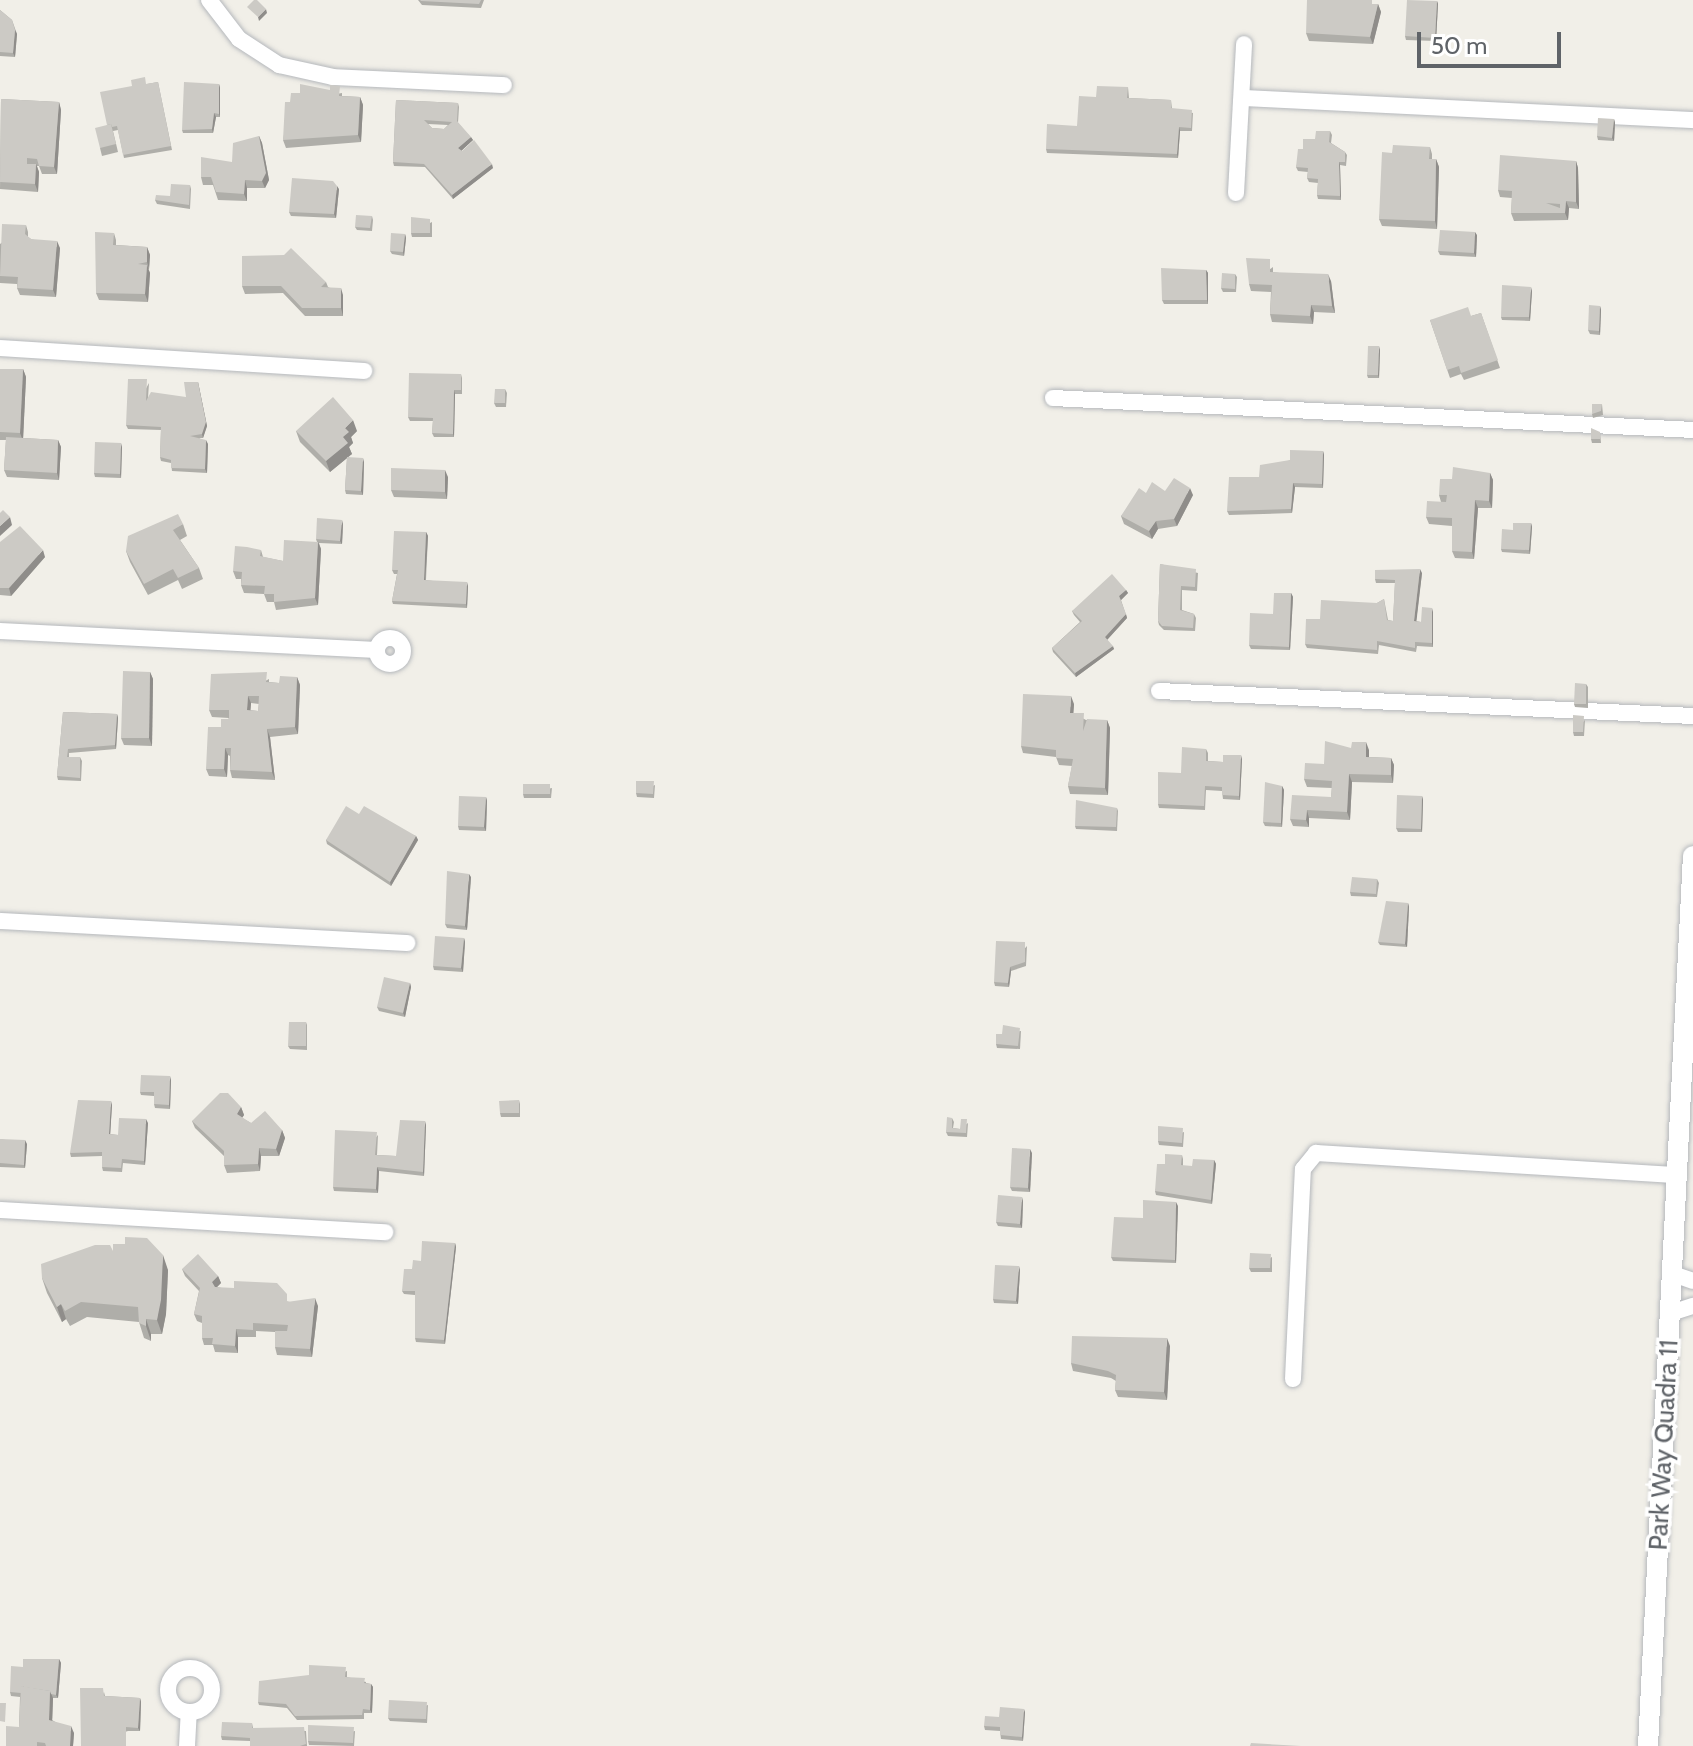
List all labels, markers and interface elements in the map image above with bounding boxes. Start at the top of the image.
scale bar [1421,16,1565,66]
text: 50 m [1431,31,1487,60]
street label: Park Way Quadra 11 [1643,1339,1685,1551]

